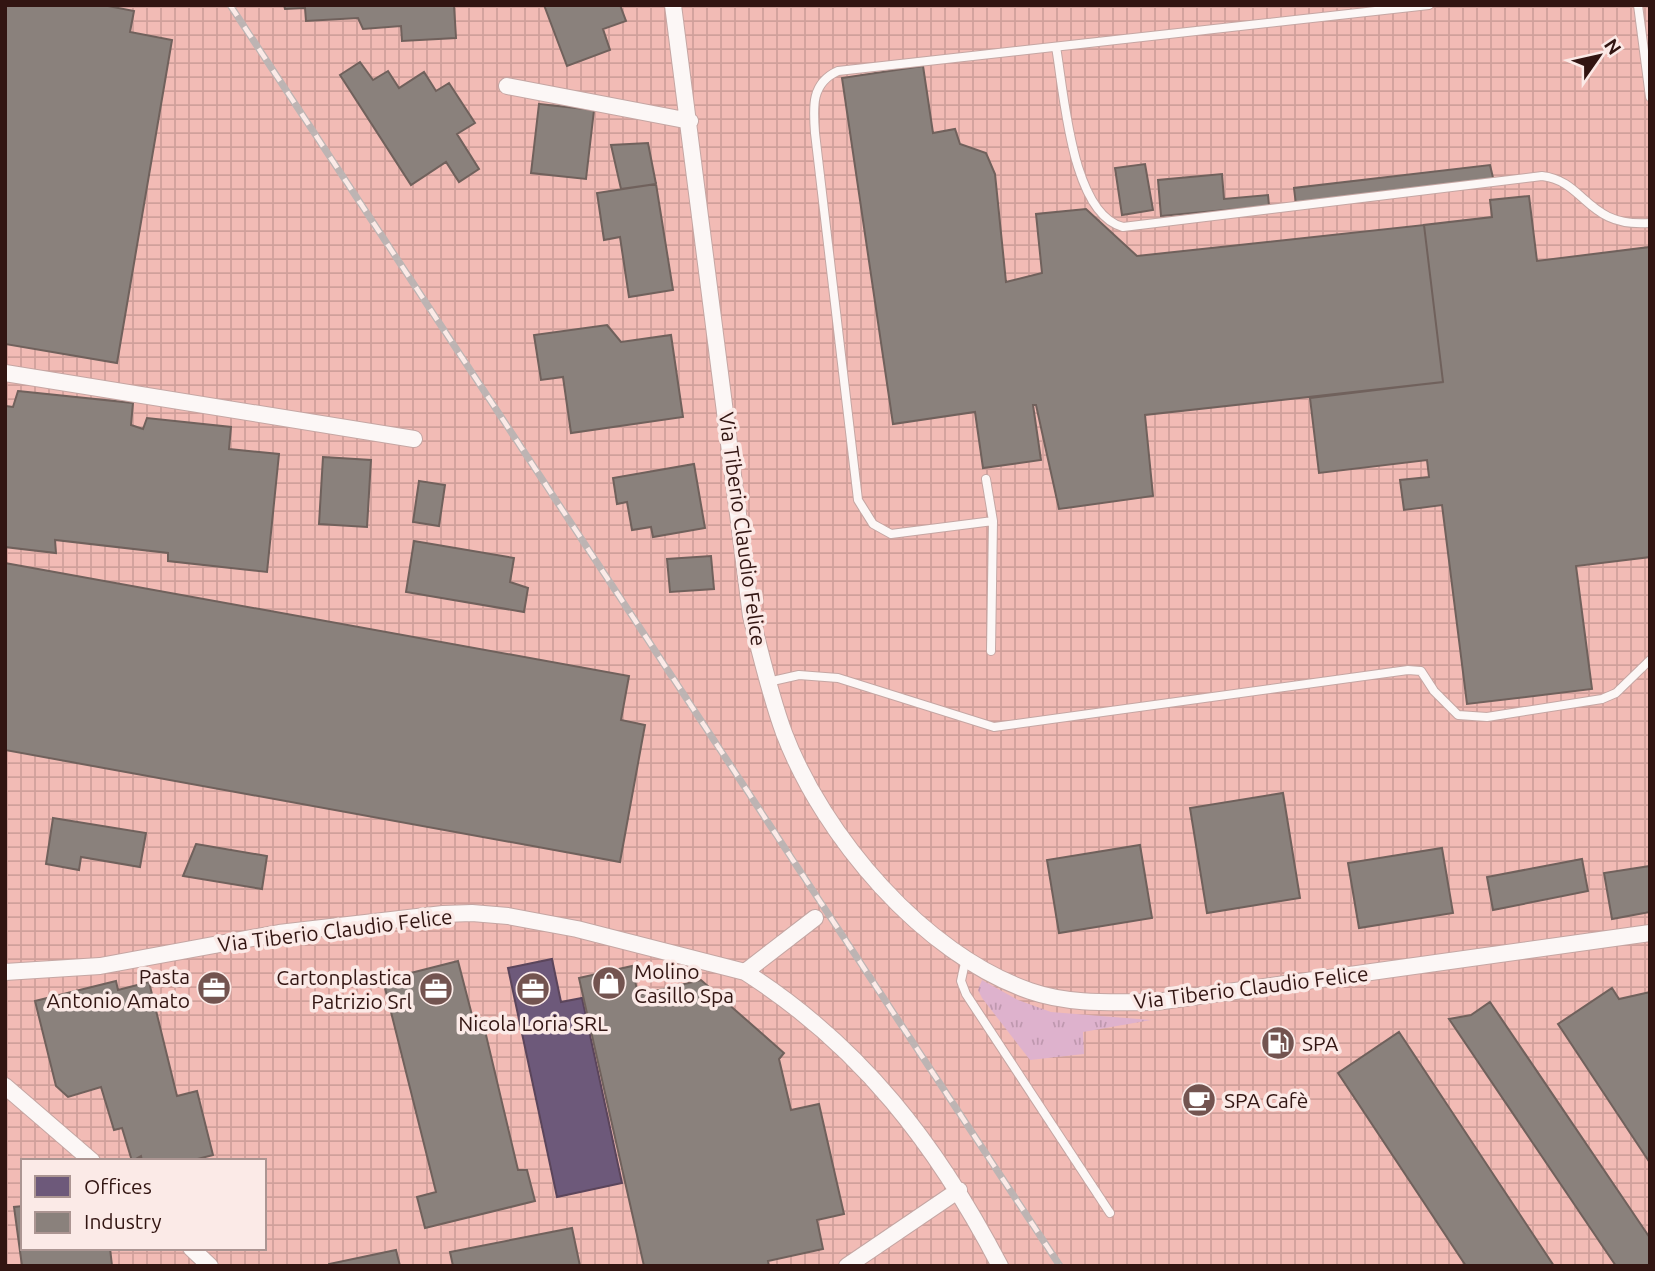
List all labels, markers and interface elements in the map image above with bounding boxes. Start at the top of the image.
north arrow [1564,21,1634,91]
text: N [1600,34,1626,59]
street label: Via Tiberio Claudio Felice [715,410,771,648]
street label: Via Tiberio Claudio Felice [216,904,454,956]
place label: Molino Casillo Spa [634,959,734,1007]
street label: Via Tiberio Claudio Felice [1132,961,1370,1013]
place label: Pasta Antonio Amato [47,964,190,1012]
shop icon: Molino Casillo Spa [590,964,628,1002]
place label: Cartonplastica Patrizio Srl [276,965,412,1013]
office icon: Pasta Antonio Amato [195,969,233,1007]
office icon: Cartonplastica Patrizio Srl [417,970,455,1008]
office icon: Nicola Loria SRL [514,970,552,1008]
place label: Nicola Loria SRL [458,1011,608,1035]
fuel station icon: SPA [1259,1024,1297,1062]
place label: SPA [1302,1031,1339,1055]
cafe icon: SPA Cafè [1180,1081,1218,1119]
place label: SPA Cafè [1224,1088,1308,1112]
legend [21,1159,266,1250]
text: Offices [84,1174,152,1198]
text: Industry [84,1209,162,1233]

